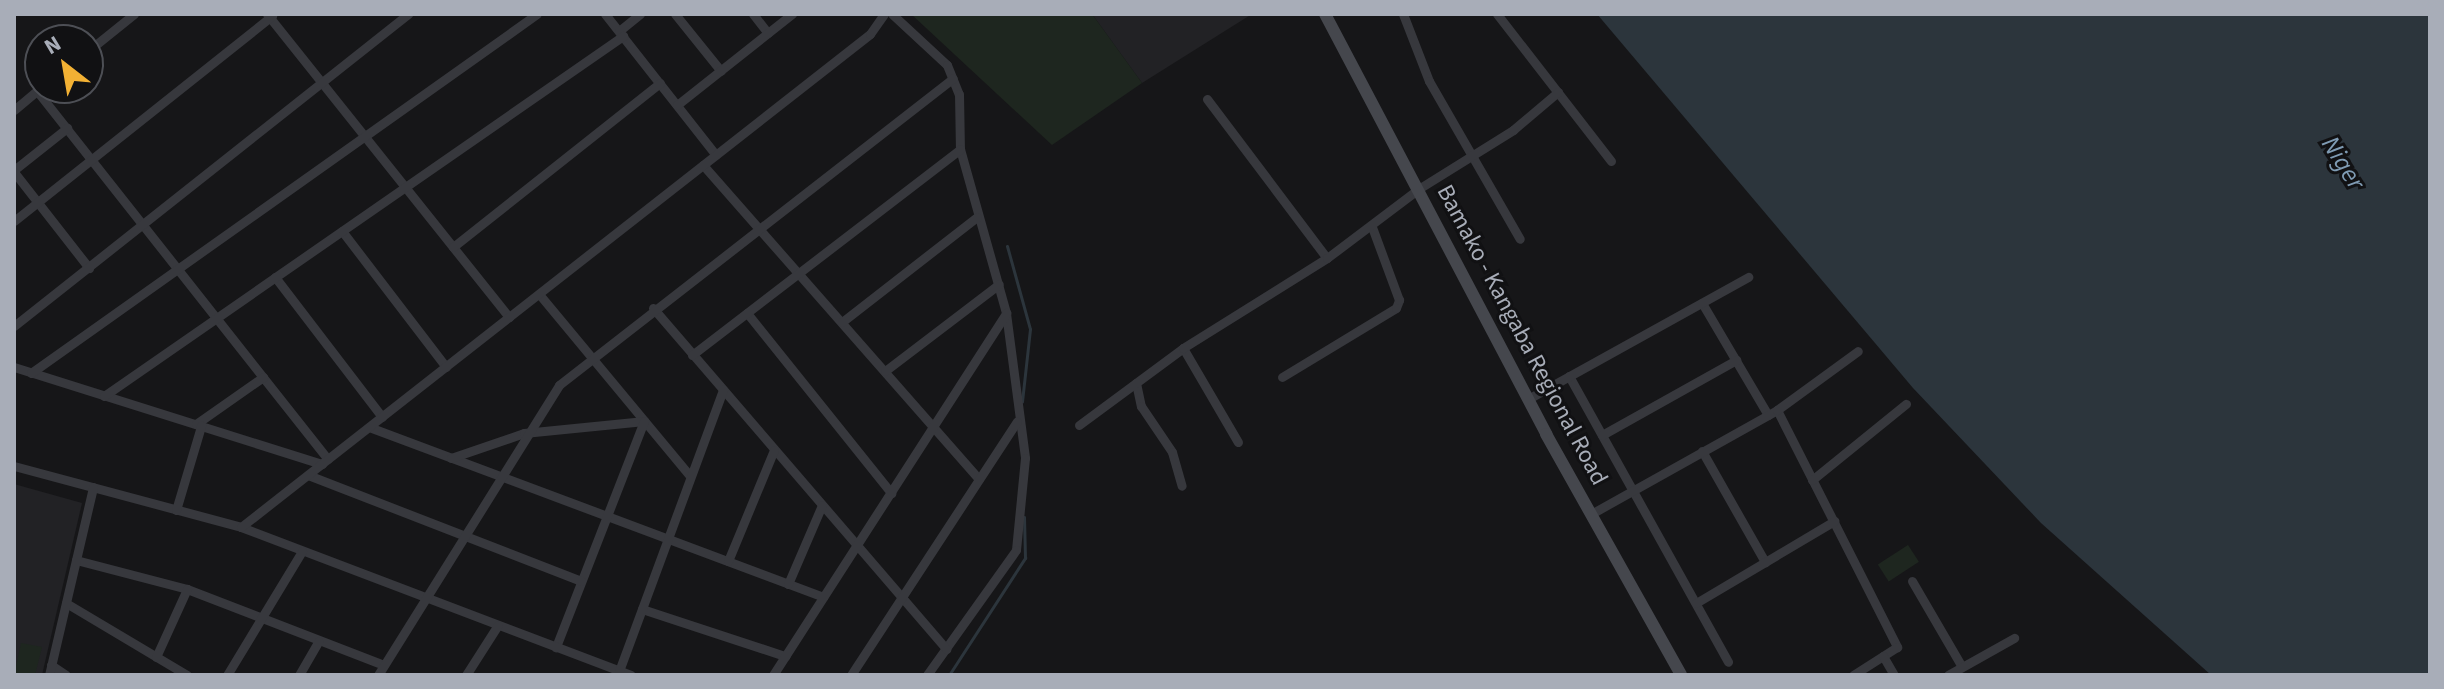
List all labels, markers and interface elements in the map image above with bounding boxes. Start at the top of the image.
north arrow [24,24,104,104]
text: N [38,28,67,63]
water label: Niger [2315,130,2371,196]
street label: Bamako - Kangaba Regional Road [1430,180,1614,490]

